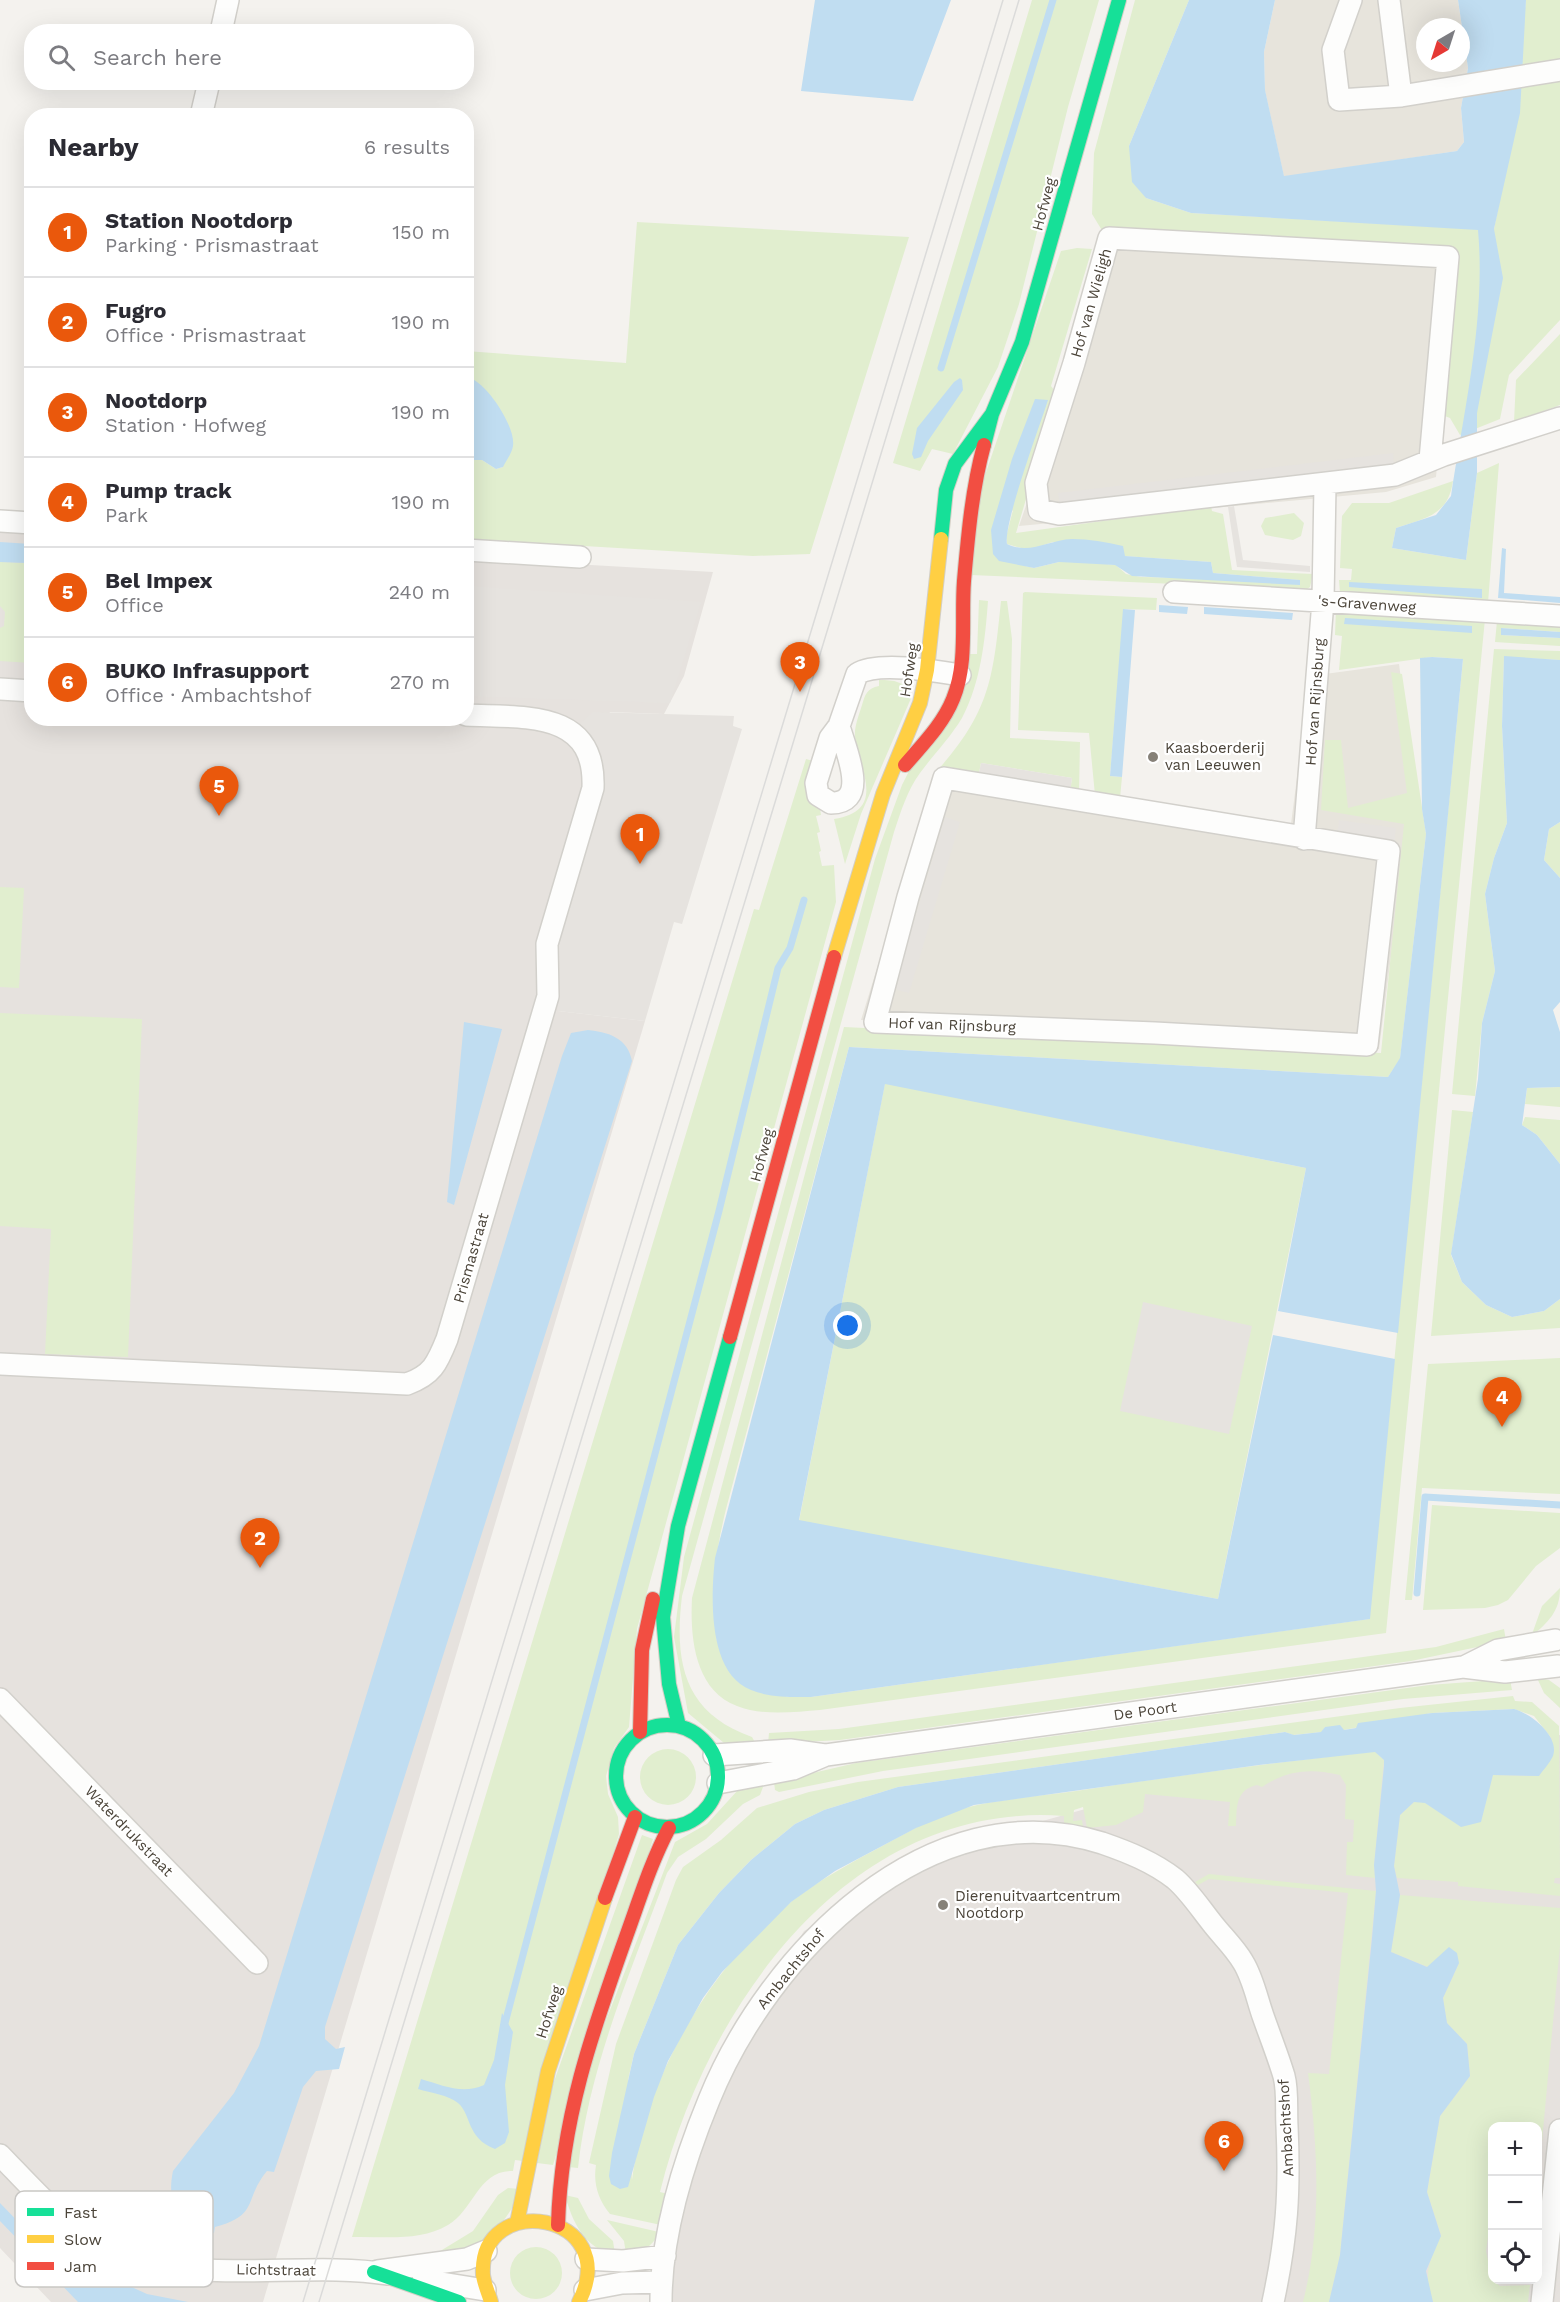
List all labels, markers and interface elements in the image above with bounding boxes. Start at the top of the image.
north arrow [1416,18,1470,72]
search box [24,24,474,90]
icon: search [45,41,78,74]
text: Search here [93,45,222,70]
text: Nearby [48,132,139,162]
text: 6 results [364,135,450,159]
street label: Hofweg [1028,175,1060,233]
text: Station Nootdorp [105,208,293,233]
text: 1 [63,220,72,244]
text: 150 m [392,220,450,244]
text: Parking · Prismastraat [105,233,319,257]
street label: Hof van Wieligh [1067,246,1115,360]
text: Fugro [105,298,167,323]
text: 2 [62,310,73,334]
text: 190 m [392,310,450,334]
text: Office · Prismastraat [105,323,306,347]
text: Nootdorp [105,388,207,413]
text: 3 [62,400,73,424]
text: 190 m [392,400,450,424]
text: Station · Hofweg [105,413,266,437]
text: Pump track [105,478,232,503]
text: 4 [61,490,74,514]
text: 190 m [392,490,450,514]
text: Park [105,503,148,527]
text: Bel Impex [105,568,213,593]
text: 5 [62,580,73,604]
text: 240 m [388,580,450,604]
street label: 's-Gravenweg [1317,592,1417,616]
text: Office [105,593,164,617]
street label: Hof van Rijnsburg [1302,638,1328,766]
pin: 3 [780,642,820,692]
street label: Hofweg [896,642,922,698]
text: BUKO Infrasupport [105,658,309,683]
text: 6 [61,670,74,694]
text: 270 m [390,670,450,694]
text: Office · Ambachtshof [105,683,312,707]
place label: Kaasboerderij van Leeuwen [1165,739,1265,774]
marker: Kaasboerderij van Leeuwen [1146,750,1160,764]
pin: 5 [200,766,238,816]
pin: 1 [620,814,660,864]
street label: Hof van Rijnsburg [888,1014,1016,1036]
street label: Hofweg [746,1126,778,1184]
street label: Prismastraat [450,1210,493,1305]
your location [833,1311,862,1340]
pin: 4 [1482,1378,1522,1427]
pin: 2 [240,1518,280,1568]
street label: De Poort [1112,1698,1178,1724]
street label: Waterdrukstraat [81,1782,177,1881]
place label: Dierenuitvaartcentrum Nootdorp [955,1887,1120,1922]
marker: Dierenuitvaartcentrum Nootdorp [936,1898,950,1912]
street label: Ambachtshof [753,1925,829,2013]
street label: Hofweg [532,1983,566,2041]
street label: Ambachtshof [1274,2079,1298,2177]
pin: 6 [1204,2122,1244,2171]
map controls [1488,2122,1542,2284]
button: + [1488,2122,1542,2176]
button: − [1488,2176,1542,2230]
legend [15,2191,213,2287]
text: Fast [64,2203,97,2222]
text: Slow [64,2230,102,2249]
button: locate [1488,2230,1542,2284]
text: Jam [64,2257,97,2276]
street label: Lichtstraat [236,2260,317,2280]

